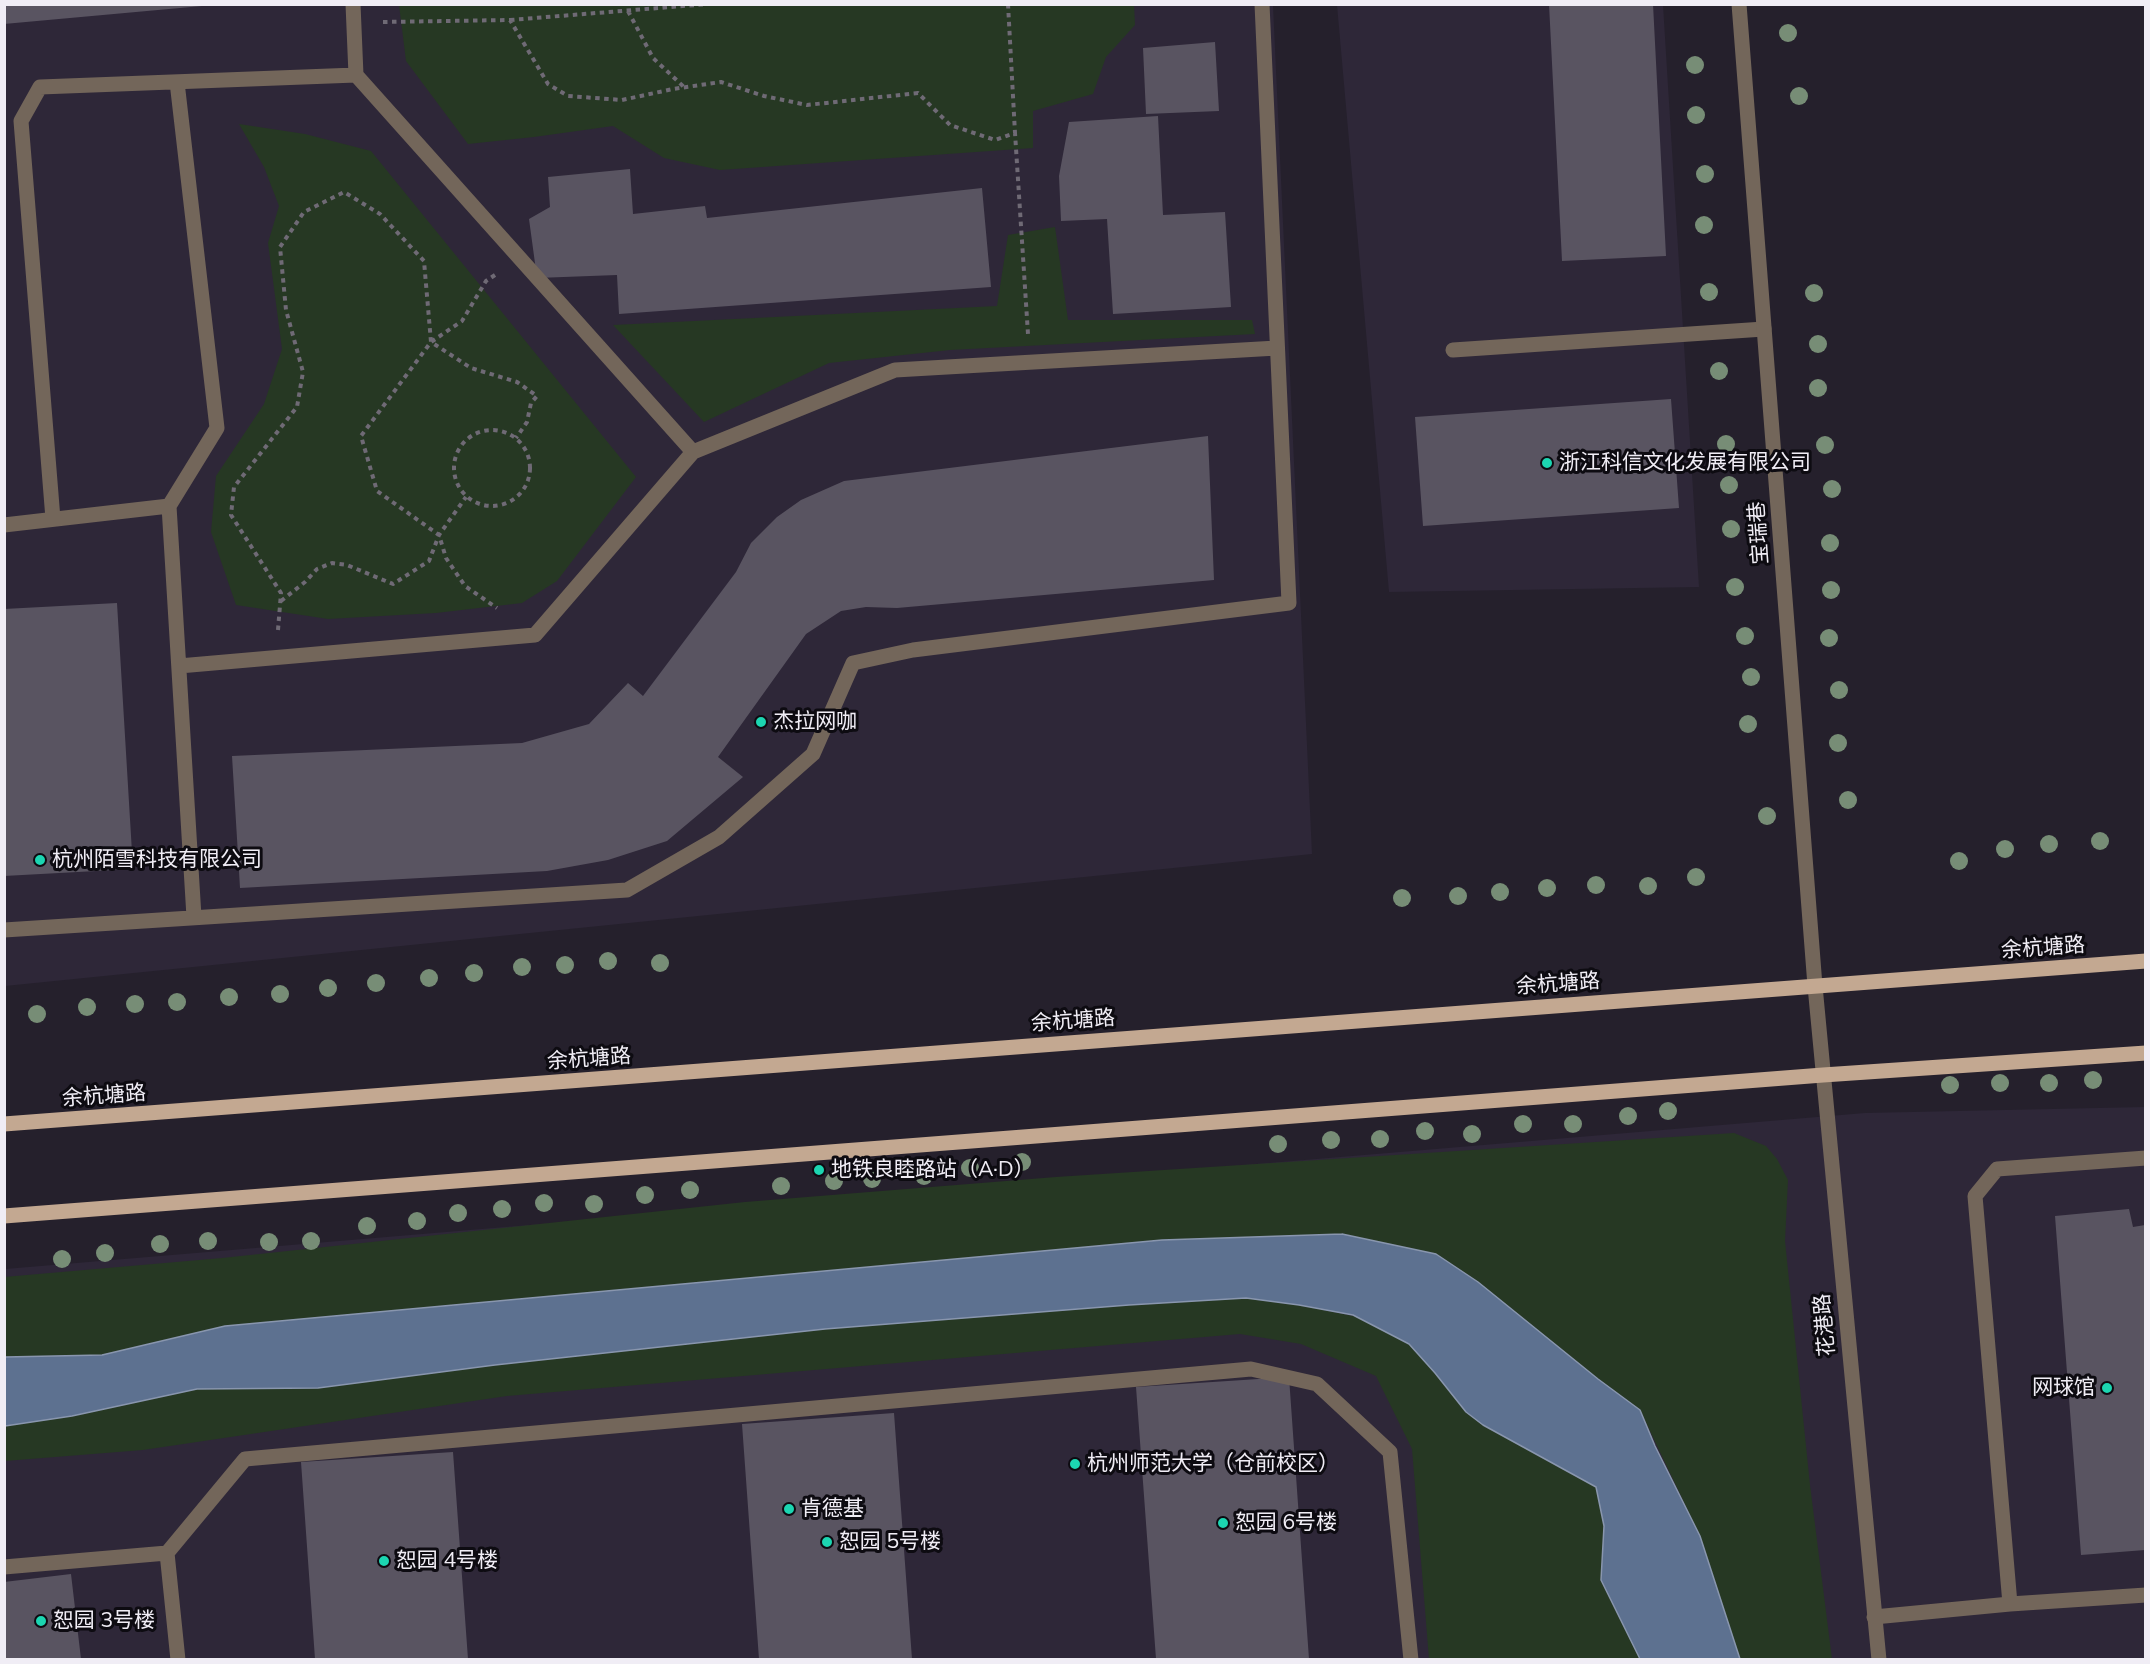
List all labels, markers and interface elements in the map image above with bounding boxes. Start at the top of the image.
place label: 浙江科信文化发展有限公司 [1559,450,1811,476]
marker: 浙江科信文化发展有限公司 [1540,456,1554,470]
street label: 宝瑞巷 [1744,501,1774,565]
place label: 杰拉网咖 [773,709,857,735]
marker: 杰拉网咖 [754,715,768,729]
place label: 杭州陌雪科技有限公司 [52,847,262,873]
marker: 杭州陌雪科技有限公司 [33,853,47,867]
street label: 余杭塘路 [2000,933,2086,963]
street label: 余杭塘路 [1515,969,1601,999]
street label: 余杭塘路 [1030,1006,1116,1036]
street label: 余杭塘路 [546,1044,632,1074]
street label: 余杭塘路 [61,1081,147,1111]
place label: 地铁良睦路站（A·D） [831,1157,1035,1183]
marker: 地铁良睦路站（A·D） [812,1163,826,1177]
street label: 花港路 [1810,1293,1840,1357]
place label: 网球馆 [2032,1375,2095,1401]
marker: 网球馆 [2100,1381,2114,1395]
place label: 杭州师范大学（仓前校区） [1087,1451,1339,1477]
marker: 杭州师范大学（仓前校区） [1068,1457,1082,1471]
place label: 肯德基 [801,1496,864,1522]
marker: 肯德基 [782,1502,796,1516]
place label: 恕园 6号楼 [1235,1510,1337,1536]
marker: 恕园 6号楼 [1216,1516,1230,1530]
place label: 恕园 5号楼 [839,1529,941,1555]
marker: 恕园 5号楼 [820,1535,834,1549]
place label: 恕园 4号楼 [396,1548,498,1574]
marker: 恕园 4号楼 [377,1554,391,1568]
place label: 恕园 3号楼 [53,1608,155,1634]
marker: 恕园 3号楼 [34,1614,48,1628]

